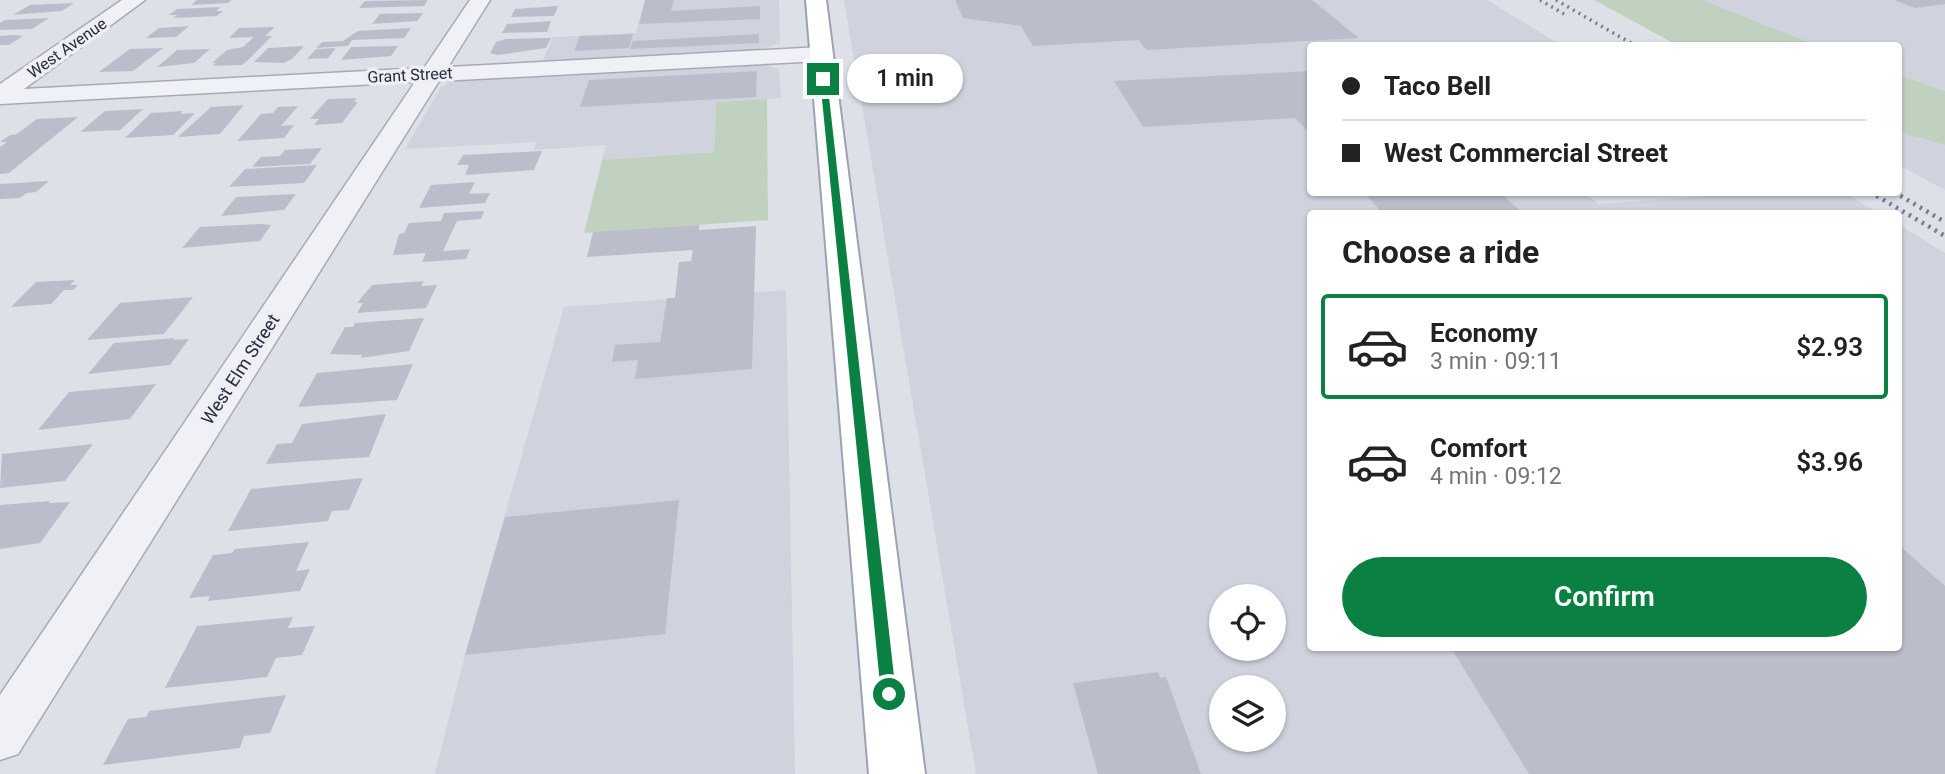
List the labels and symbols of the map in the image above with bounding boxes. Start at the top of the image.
street label: West Avenue [24,14,110,82]
callout: 1 min [848,55,963,104]
street label: Grant Street [367,63,453,87]
route end [807,63,839,95]
street label: West Elm Street [197,310,284,428]
route start [873,678,905,710]

